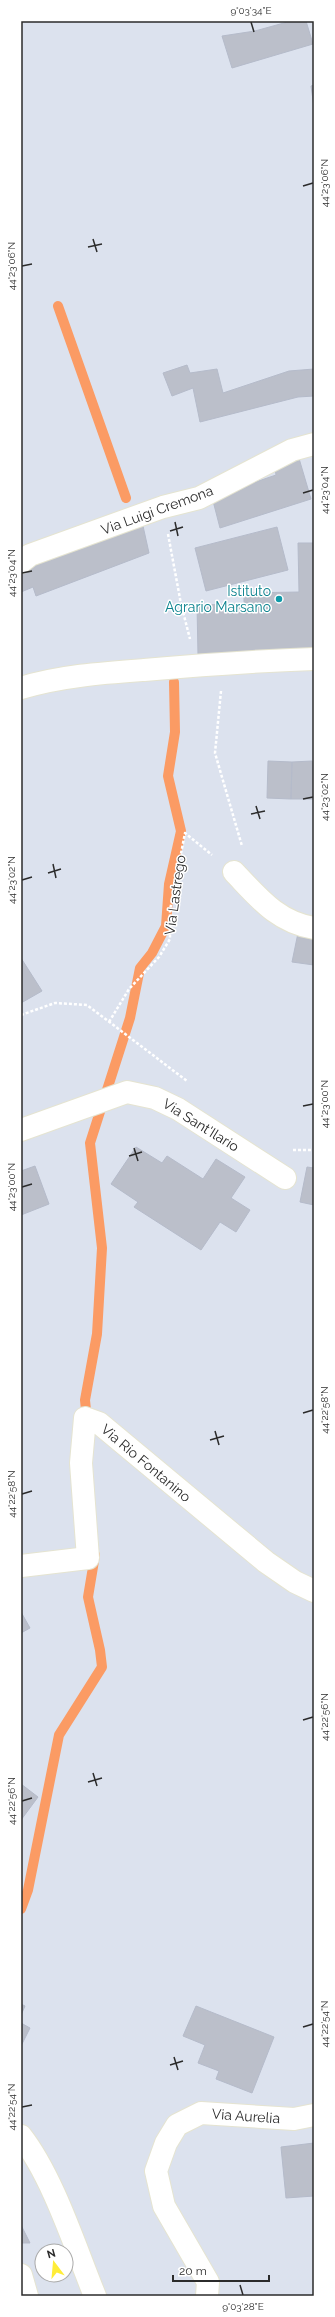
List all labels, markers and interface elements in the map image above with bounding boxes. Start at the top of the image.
text: 9°03'34"E [230,5,272,16]
text: 44°23'06"N [319,159,330,207]
text: 44°23'06"N [6,242,17,290]
text: 44°23'04"N [319,466,330,514]
street label: Via Luigi Cremona [99,482,215,538]
text: 44°23'04"N [6,549,17,597]
place label: Istituto Agrario Marsano [165,583,271,615]
marker: Istituto Agrario Marsano [274,594,284,604]
text: 44°23'02"N [319,773,330,821]
street label: Via Lastrego [161,854,189,936]
text: 44°23'02"N [6,856,17,904]
text: 44°23'00"N [319,1080,330,1128]
street label: Via Sant'Ilario [160,1095,242,1155]
text: 44°23'00"N [6,1163,17,1211]
text: 44°22'58"N [319,1386,330,1434]
street label: Via Rio Fontanino [98,1421,194,1505]
text: 44°22'58"N [6,1470,17,1518]
text: 44°22'56"N [319,1693,330,1741]
text: 44°22'56"N [6,1777,17,1825]
text: 44°22'54"N [319,2000,330,2048]
text: 44°22'54"N [6,2083,17,2131]
street label: Via Aurelia [211,2106,281,2126]
north arrow [34,2243,74,2283]
text: N [46,2246,57,2261]
scale bar [173,2257,269,2283]
text: 20 m [179,2264,207,2278]
text: 9°03'28"E [222,2301,264,2312]

